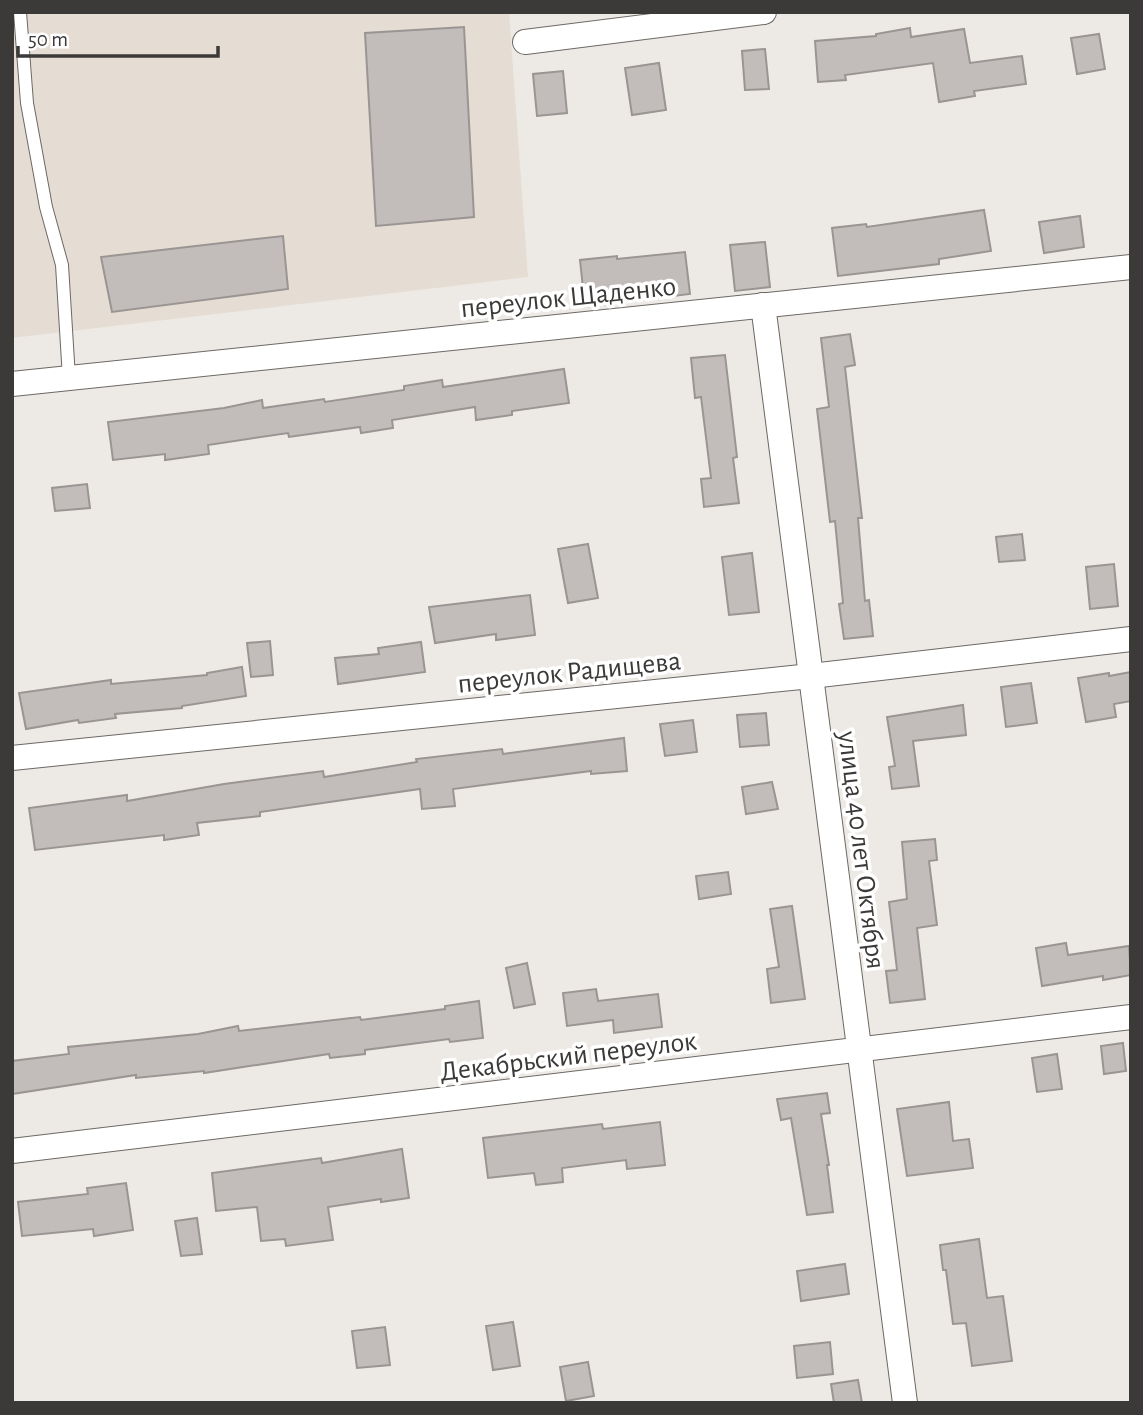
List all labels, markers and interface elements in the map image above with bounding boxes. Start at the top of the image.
scale bar [18,14,217,58]
text: 50 m [28,29,68,50]
street label: переулок Щаденко [459,273,677,323]
street label: переулок Радищева [456,647,682,699]
street label: улица 40 лет Октября [832,729,890,971]
street label: Декабрьский переулок [438,1027,698,1087]

